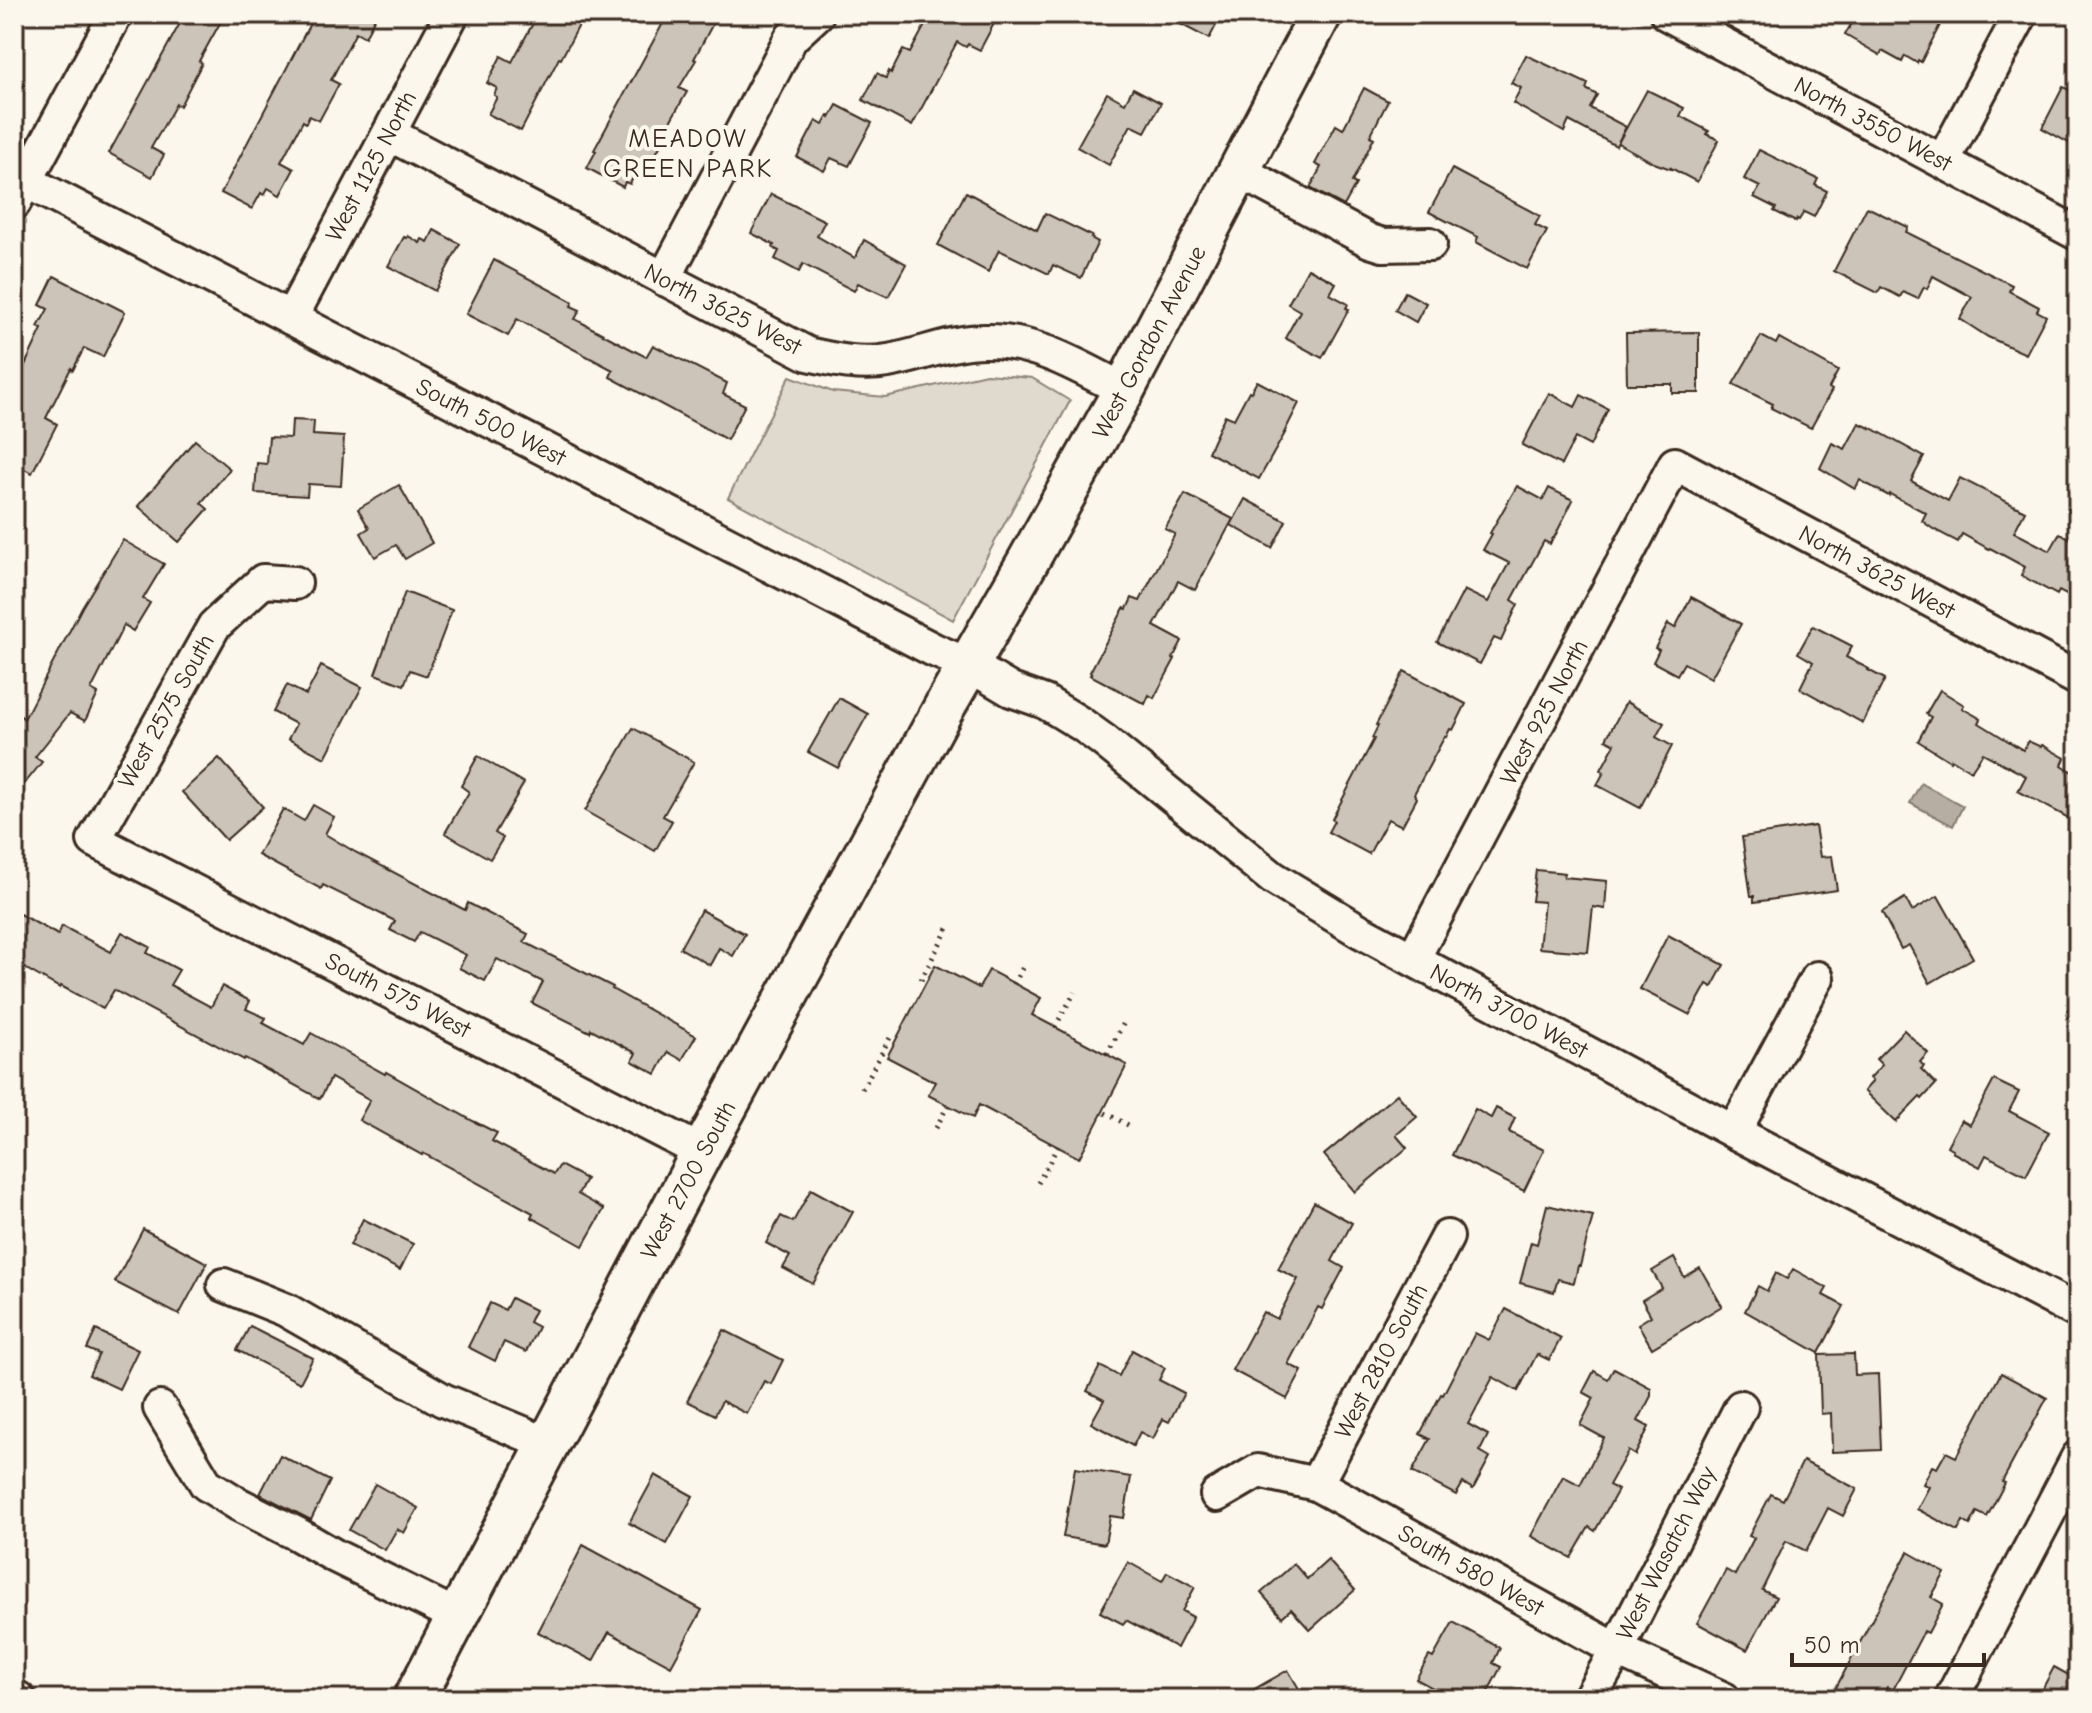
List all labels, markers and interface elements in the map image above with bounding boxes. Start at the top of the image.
street label: North 3550 West [1789,71,1958,178]
street label: West 1125 North [320,86,422,246]
district label: MEADOW GREEN PARK [603,124,773,184]
street label: West Gordon Avenue [1086,241,1212,443]
street label: North 3625 West [640,257,807,361]
street label: South 500 West [411,372,572,472]
street label: North 3625 West [1794,519,1961,625]
street label: West 2575 South [112,629,220,793]
street label: West 925 North [1494,635,1594,789]
street label: South 575 West [321,946,476,1044]
street label: North 3700 West [1425,958,1594,1065]
street label: West 2700 South [635,1096,741,1264]
street label: West 2810 South [1328,1279,1434,1443]
street label: West Wasatch Way [1610,1461,1722,1644]
street label: South 580 West [1393,1518,1550,1622]
scale bar [1792,1617,1984,1667]
text: 50 m [1804,1631,1860,1659]

